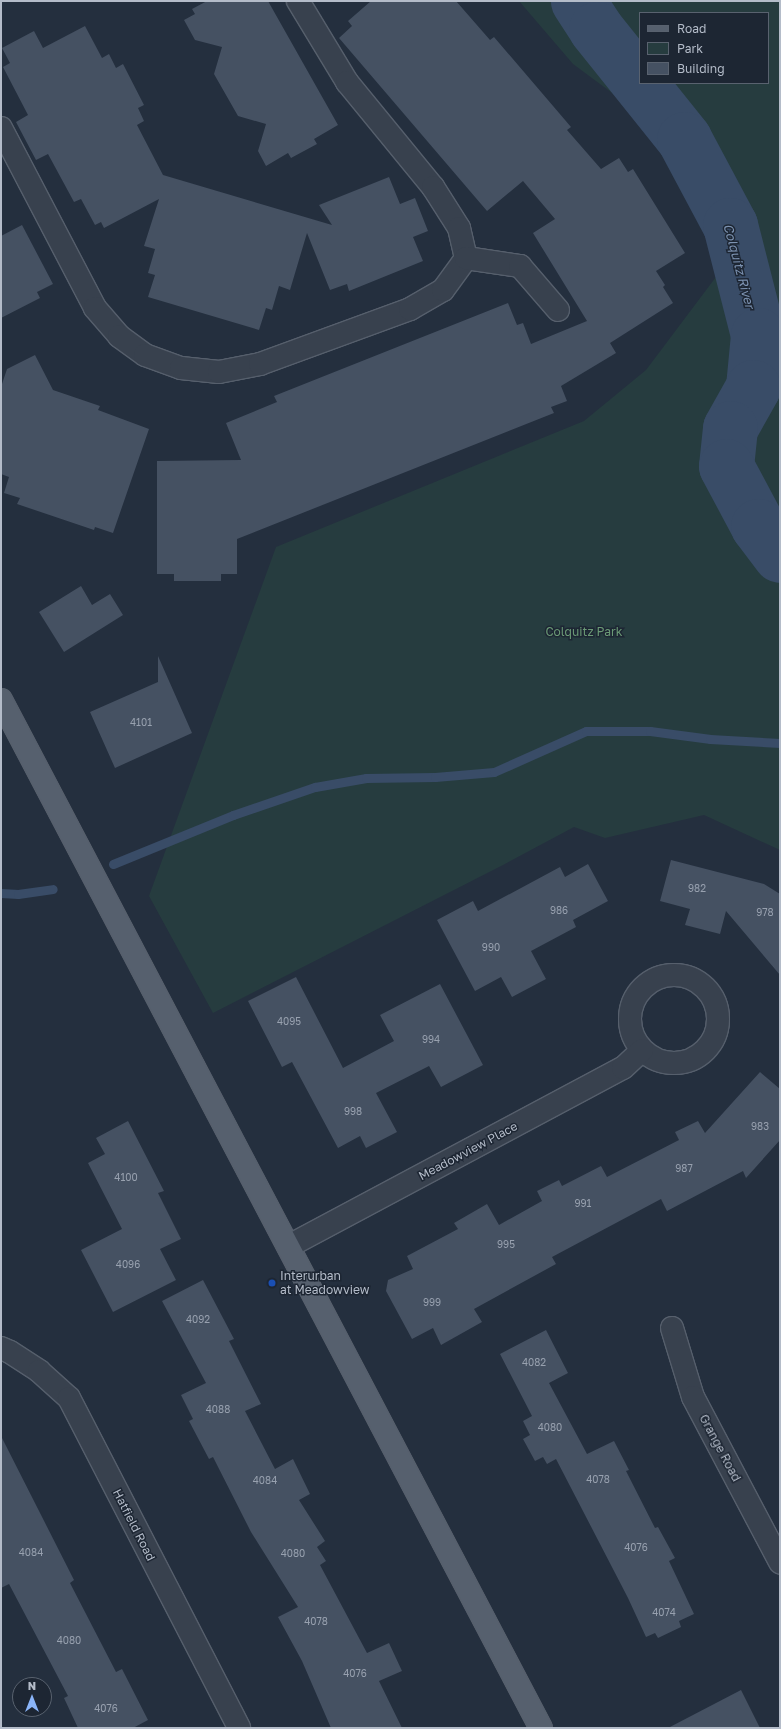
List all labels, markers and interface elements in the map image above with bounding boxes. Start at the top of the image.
legend [639,12,769,84]
text: Road [677,21,706,36]
text: Park [677,41,703,56]
text: Building [677,61,725,76]
water label: Colquitz River [720,222,758,310]
park label: Colquitz Park [545,625,623,639]
house number: 4101 [130,717,152,729]
house number: 982 [688,883,706,895]
house number: 986 [550,905,568,917]
house number: 978 [756,907,774,919]
house number: 990 [482,942,500,954]
house number: 4095 [277,1016,301,1028]
house number: 994 [422,1034,440,1046]
house number: 998 [344,1106,362,1118]
street label: Meadowview Place [416,1119,520,1183]
house number: 983 [751,1121,769,1133]
house number: 987 [675,1163,693,1175]
house number: 4100 [114,1172,138,1184]
house number: 991 [575,1198,591,1210]
house number: 995 [497,1239,515,1251]
house number: 4096 [116,1259,140,1271]
place label: Interurban at Meadowview [280,1269,369,1297]
marker: Interurban at Meadowview [267,1278,277,1288]
house number: 999 [423,1297,441,1309]
house number: 4092 [186,1314,210,1326]
house number: 4082 [522,1357,546,1369]
house number: 4088 [206,1404,230,1416]
street label: Grange Road [696,1412,744,1484]
house number: 4080 [538,1422,562,1434]
house number: 4078 [586,1474,610,1486]
house number: 4084 [253,1475,277,1487]
street label: Hatfield Road [110,1487,158,1563]
house number: 4076 [624,1542,648,1554]
house number: 4084 [19,1547,43,1559]
house number: 4080 [281,1548,305,1560]
house number: 4074 [652,1607,676,1619]
house number: 4078 [304,1616,328,1628]
house number: 4080 [57,1635,81,1647]
house number: 4076 [343,1668,367,1680]
north arrow [12,1677,52,1717]
text: N [28,1679,36,1692]
house number: 4076 [94,1703,118,1715]

